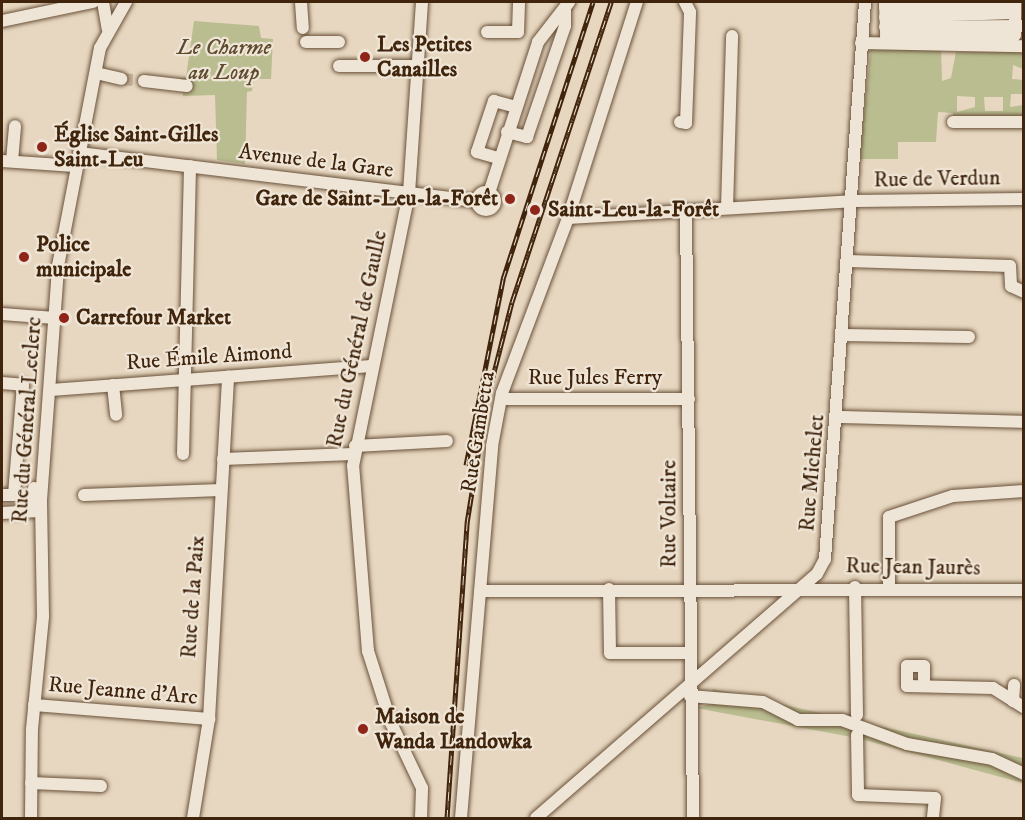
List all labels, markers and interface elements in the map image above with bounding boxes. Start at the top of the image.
place label: Les Petites Canailles [377,31,472,82]
park label: Le Charme au Loup [177,34,271,86]
marker: Les Petites Canailles [358,50,372,64]
place label: Église Saint-Gilles Saint-Leu [54,121,218,172]
street label: Avenue de la Gare [237,138,395,184]
marker: Église Saint-Gilles Saint-Leu [35,140,49,154]
street label: Rue de Verdun [873,165,1001,193]
place label: Gare de Saint-Leu-la-Forêt [255,186,498,212]
marker: Gare de Saint-Leu-la-Forêt [503,192,517,206]
place label: Saint-Leu-la-Forêt [548,197,719,223]
marker: Saint-Leu-la-Forêt [526,201,544,219]
street label: Rue du Général de Gaulle [321,228,393,450]
place label: Police municipale [36,231,131,282]
marker: Police municipale [17,250,31,264]
place label: Carrefour Market [76,305,231,331]
marker: Carrefour Market [57,311,71,325]
street label: Rue du Général Leclerc [7,316,47,524]
street label: Rue Émile Aimond [125,338,293,376]
street label: Rue Jules Ferry [528,365,662,391]
street label: Rue Gambetta [455,369,501,495]
street label: Rue Michelet [794,413,830,533]
street label: Rue Voltaire [656,460,682,568]
street label: Rue de la Paix [176,535,210,659]
street label: Rue Jean Jaurès [845,553,981,581]
street label: Rue Jeanne d'Arc [47,671,199,711]
place label: Maison de Wanda Landowka [375,703,532,754]
marker: Maison de Wanda Landowka [356,722,370,736]

